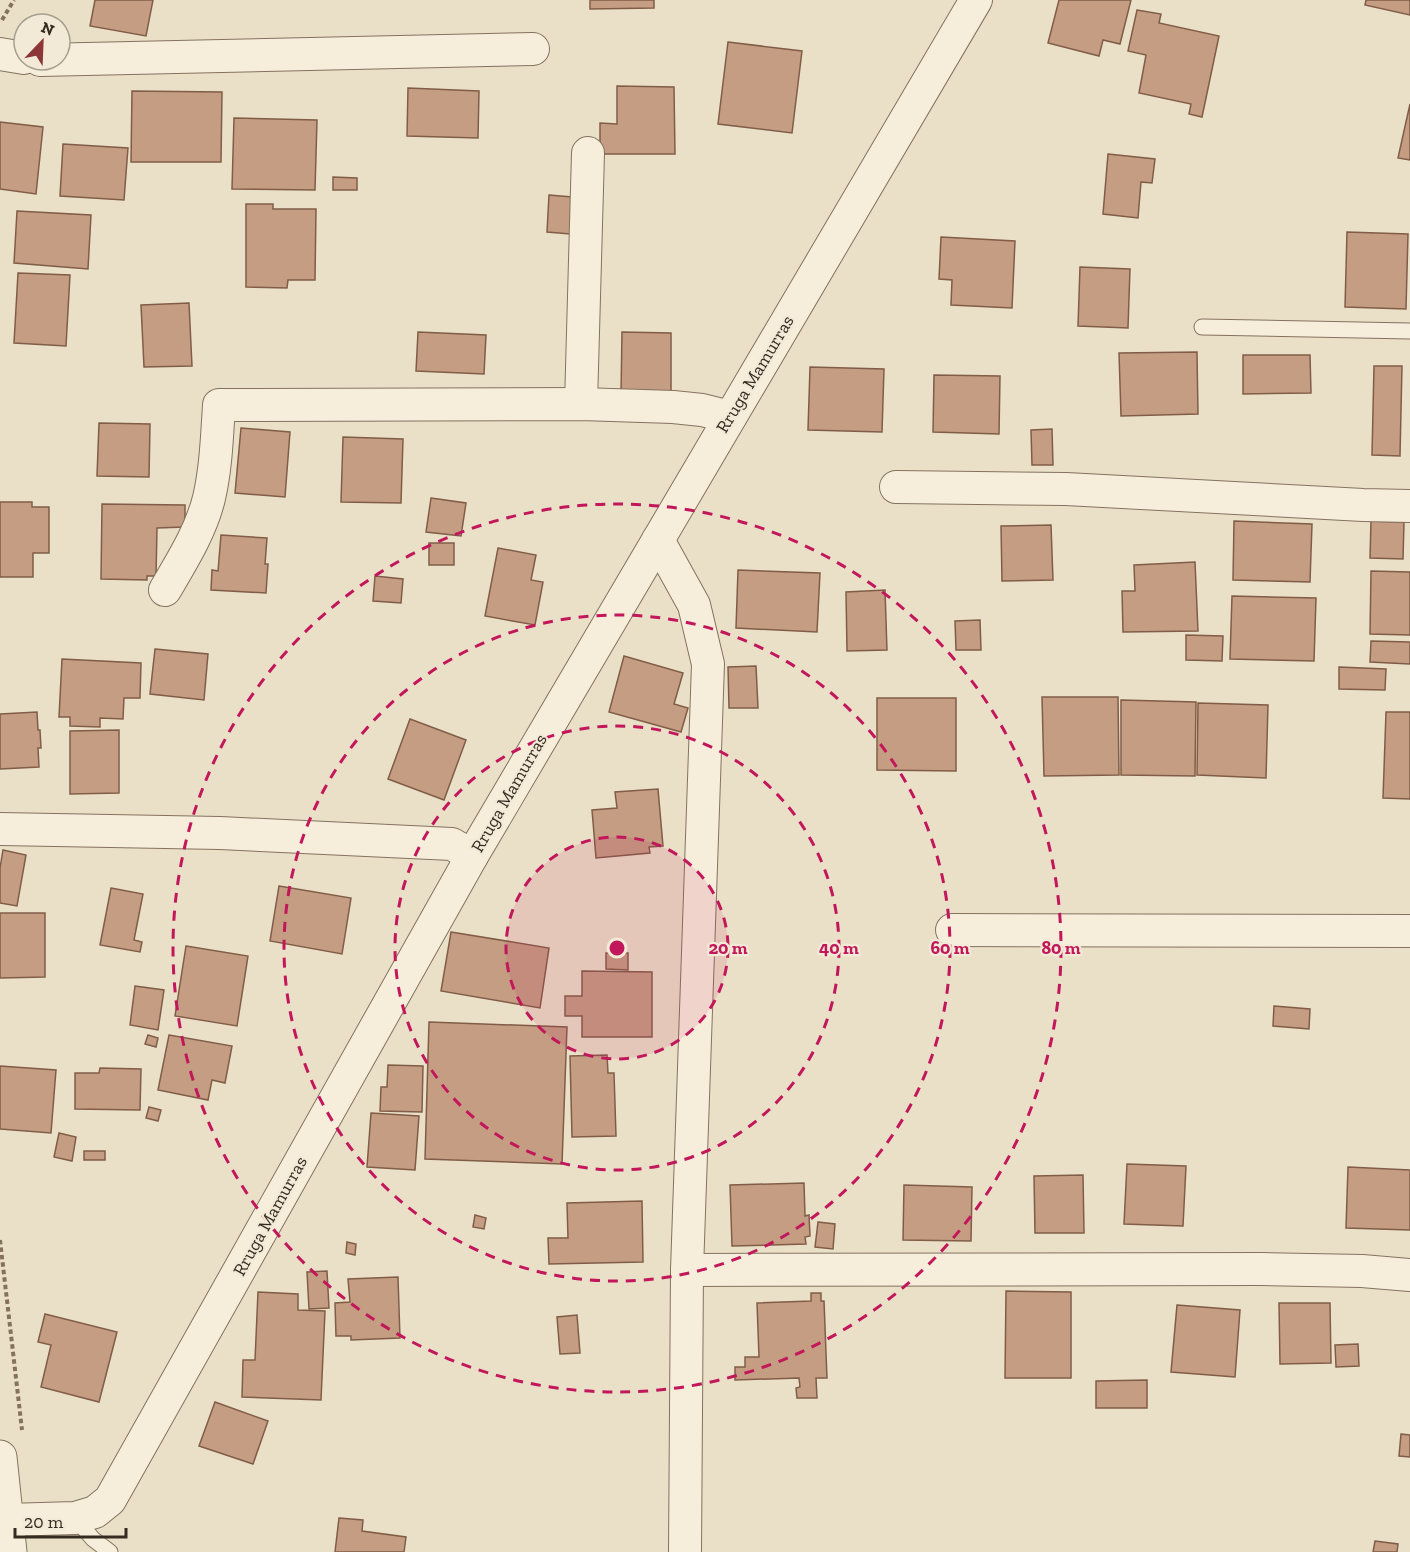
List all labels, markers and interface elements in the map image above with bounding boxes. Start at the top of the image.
north arrow [12,12,72,72]
text: N [38,18,57,40]
street label: Rruga Mamurras [711,311,799,437]
street label: Rruga Mamurras [466,730,552,856]
text: 20 m [708,937,748,959]
text: 40 m [819,937,859,959]
text: 60 m [930,937,970,959]
text: 80 m [1041,937,1081,959]
centre of rings [607,938,627,958]
street label: Rruga Mamurras [228,1152,312,1280]
scale bar [15,1501,126,1539]
text: 20 m [24,1511,64,1533]

